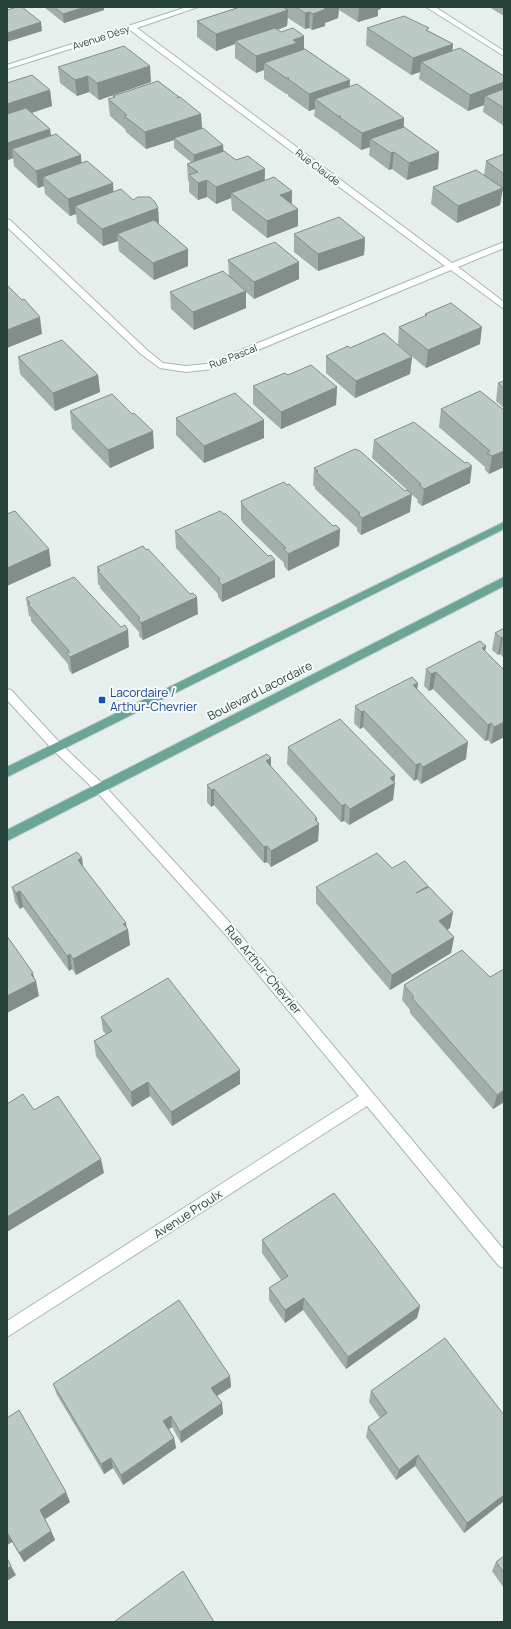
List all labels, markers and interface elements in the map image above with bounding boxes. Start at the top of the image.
street label: Avenue Désy [71,21,132,53]
street label: Rue Claude [293,146,343,189]
street label: Rue Pascal [207,340,259,372]
street label: Boulevard Lacordaire [204,657,315,724]
place label: Lacordaire / Arthur-Chevrier [110,684,198,715]
marker: Lacordaire / Arthur-Chevrier [97,695,107,705]
street label: Rue Arthur-Chevrier [221,921,306,1018]
street label: Avenue Proulx [150,1185,226,1242]

